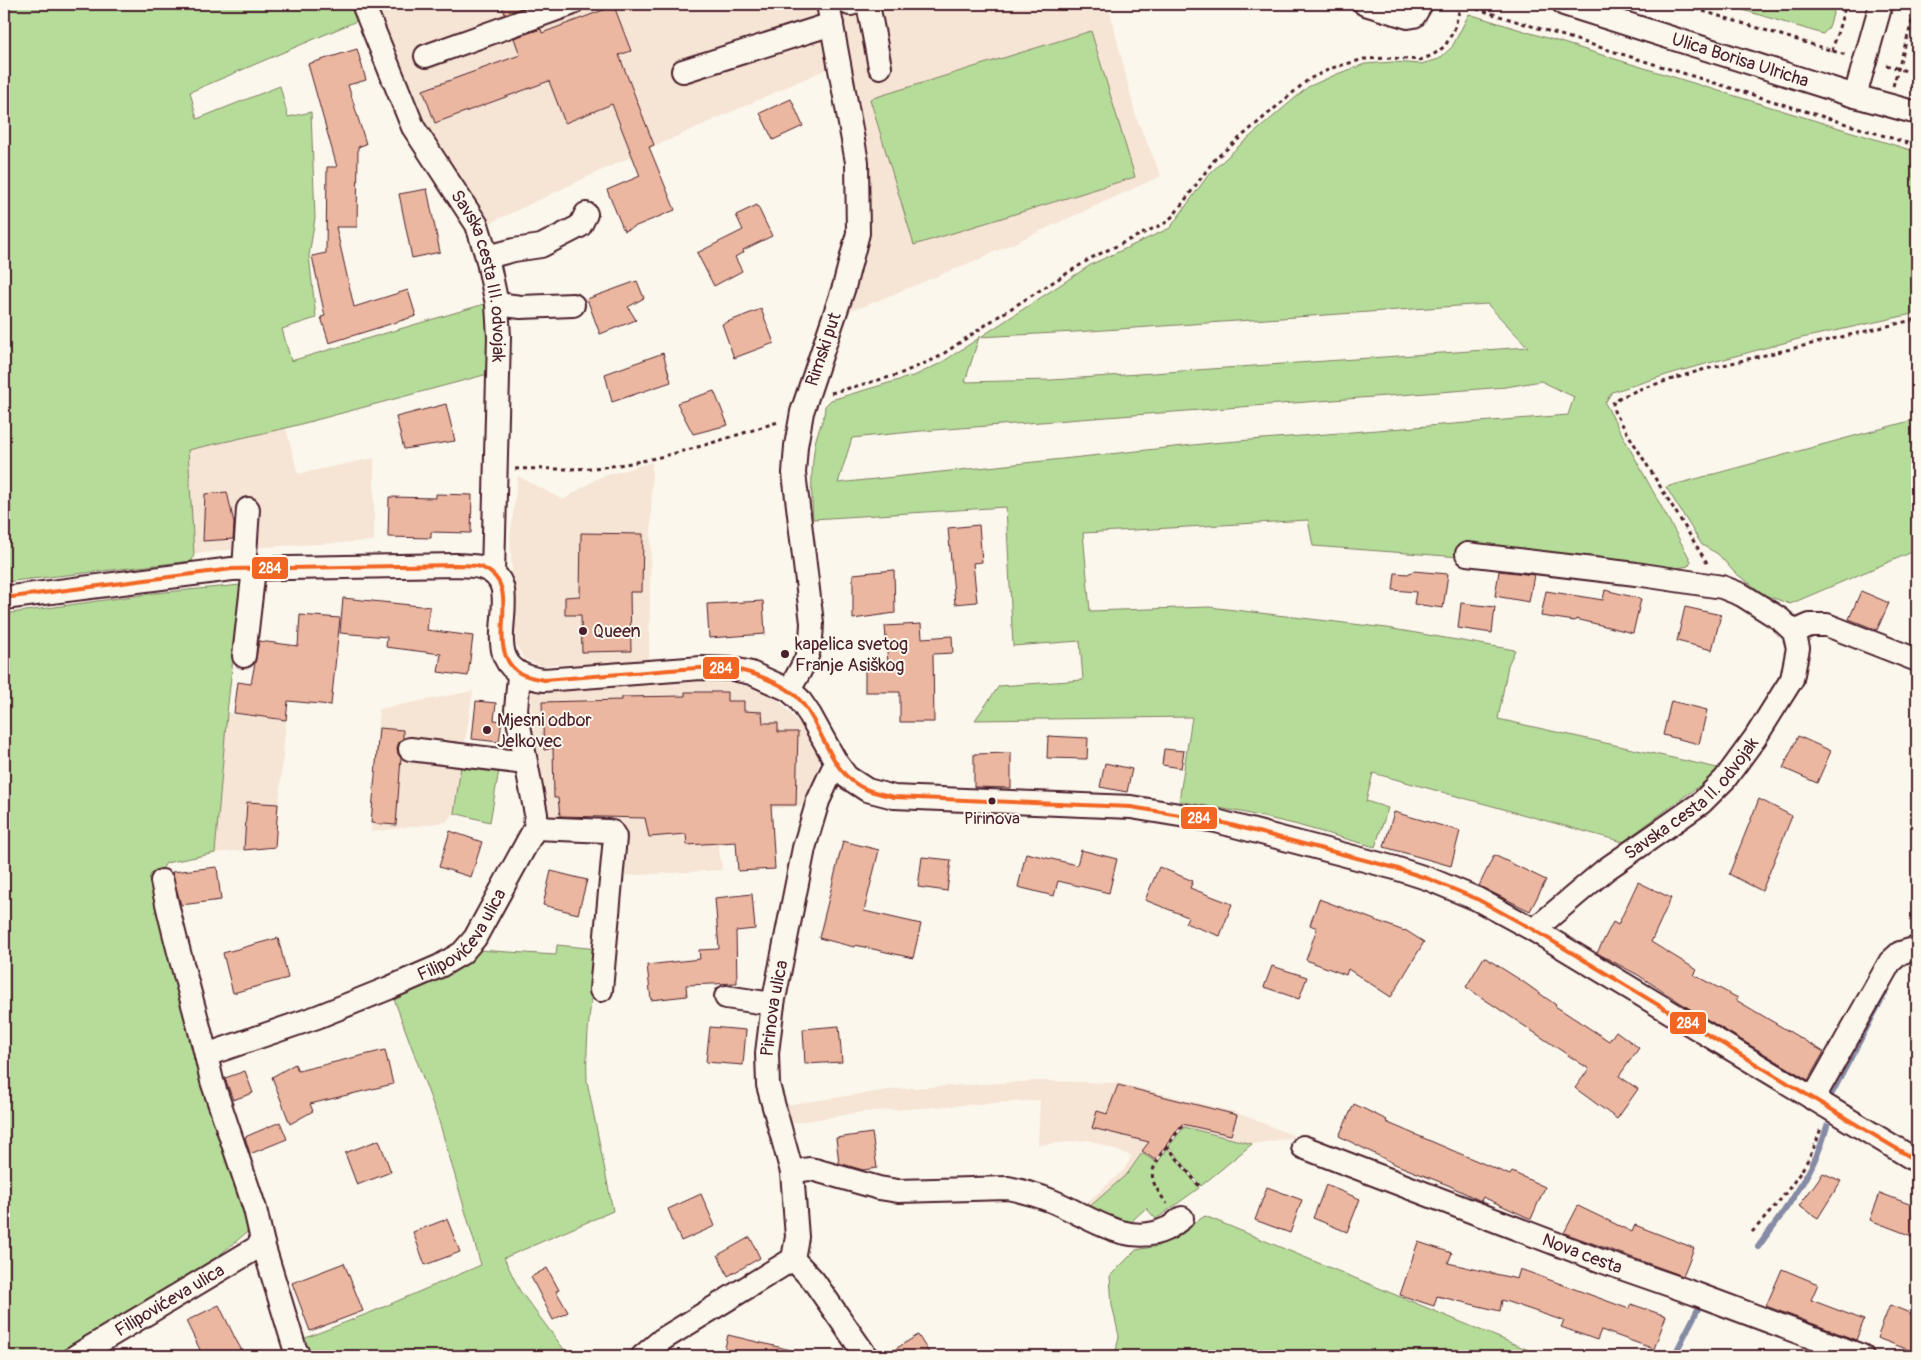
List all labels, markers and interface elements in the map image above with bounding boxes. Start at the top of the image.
street label: Ulica Borisa Ulricha [1669,28,1812,93]
street label: Savska cesta III. odvojak [445,186,510,363]
street label: Rimski put [801,309,847,389]
line badge: 284 [251,556,289,580]
text: 284 [258,560,282,577]
place label: Queen [593,620,641,643]
marker: Queen [577,625,589,637]
place label: kapelica svetog Franje Asiškog [795,633,908,677]
marker: kapelica svetog Franje Asiškog [779,648,791,660]
line badge: 284 [702,656,740,680]
text: 284 [709,660,733,677]
place label: Mjesni odbor Jelkovec [497,709,592,753]
marker: Mjesni odbor Jelkovec [481,724,493,736]
street label: Savska cesta II. odvojak [1620,732,1764,865]
marker: Pirinova [987,796,997,806]
line badge: 284 [1180,806,1218,830]
place label: Pirinova [964,808,1020,829]
text: 284 [1187,810,1211,827]
street label: Filipovićeva ulica [414,885,512,986]
street label: Pirinova ulica [756,958,793,1058]
line badge: 284 [1669,1011,1707,1035]
text: 284 [1676,1015,1700,1032]
street label: Nova cesta [1539,1228,1625,1279]
street label: Filipovićeva ulica [111,1259,229,1342]

